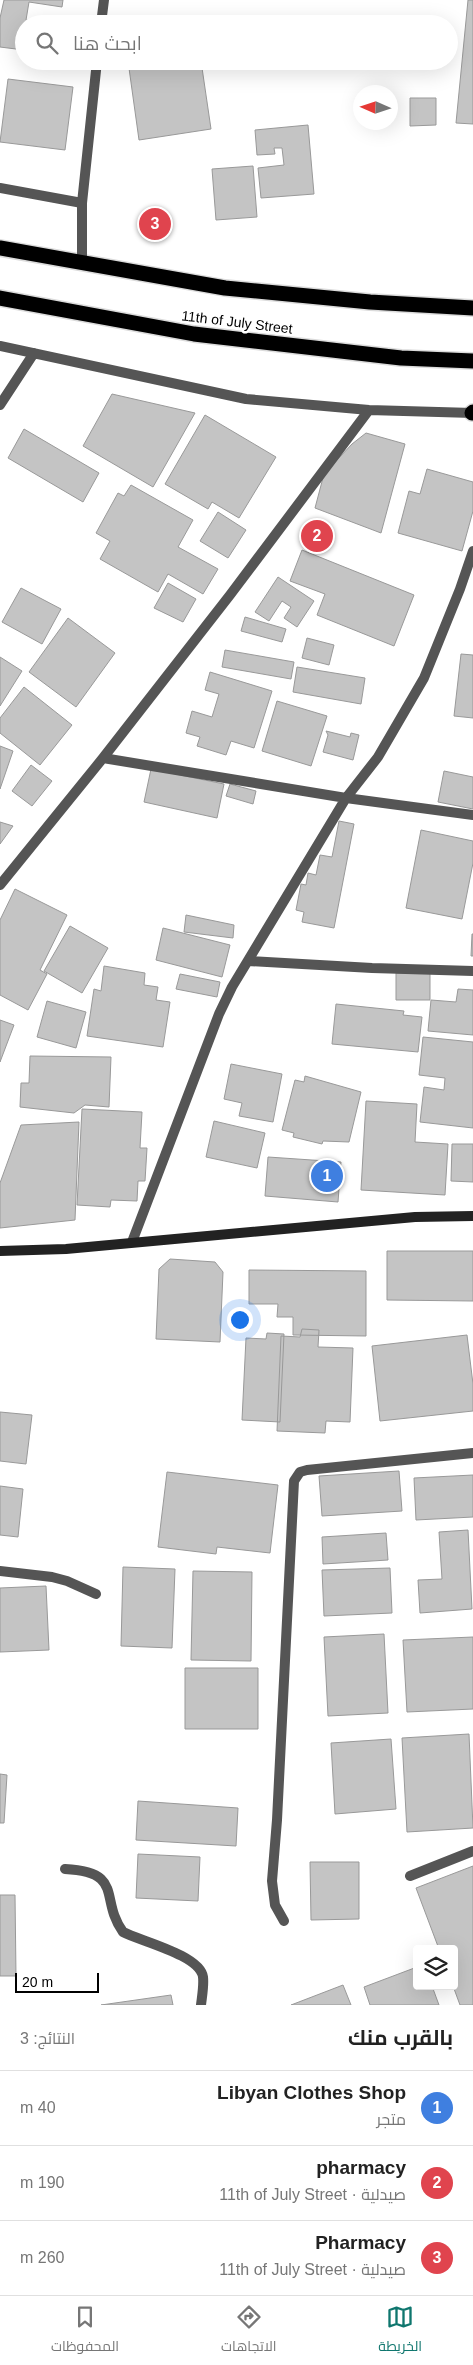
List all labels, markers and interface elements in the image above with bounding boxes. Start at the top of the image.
search box [15,15,458,70]
icon: search [33,29,61,57]
text: ابحث هنا [73,33,142,54]
north arrow [353,85,398,130]
pin: 3 [139,205,171,243]
street label: 11th of July Street [181,307,294,337]
pin: 2 [301,517,333,555]
pin: 1 [311,1157,343,1195]
your location [227,1307,253,1333]
map controls [413,1945,458,1990]
button: layers [413,1945,458,1990]
scale bar [15,1970,99,1993]
text: 20 m [22,1974,53,1990]
text: بالقرب منك [348,2026,453,2049]
text: النتائج: 3 [20,2030,75,2047]
text: Libyan Clothes Shop [217,2082,406,2103]
text: 40 m [20,2099,56,2116]
text: 1 [433,2099,441,2116]
text: متجر [377,2111,406,2128]
text: pharmacy [316,2157,406,2178]
text: 190 m [20,2174,64,2191]
text: 2 [433,2174,441,2191]
text: صيدلية · 11th of July Street [219,2186,406,2203]
text: Pharmacy [315,2232,406,2253]
text: 260 m [20,2249,64,2266]
text: 3 [433,2249,441,2266]
text: صيدلية · 11th of July Street [219,2261,406,2278]
tab: المحفوظات [51,2303,119,2359]
tab: الاتجاهات [221,2303,276,2359]
tab: الخريطة [378,2303,422,2359]

